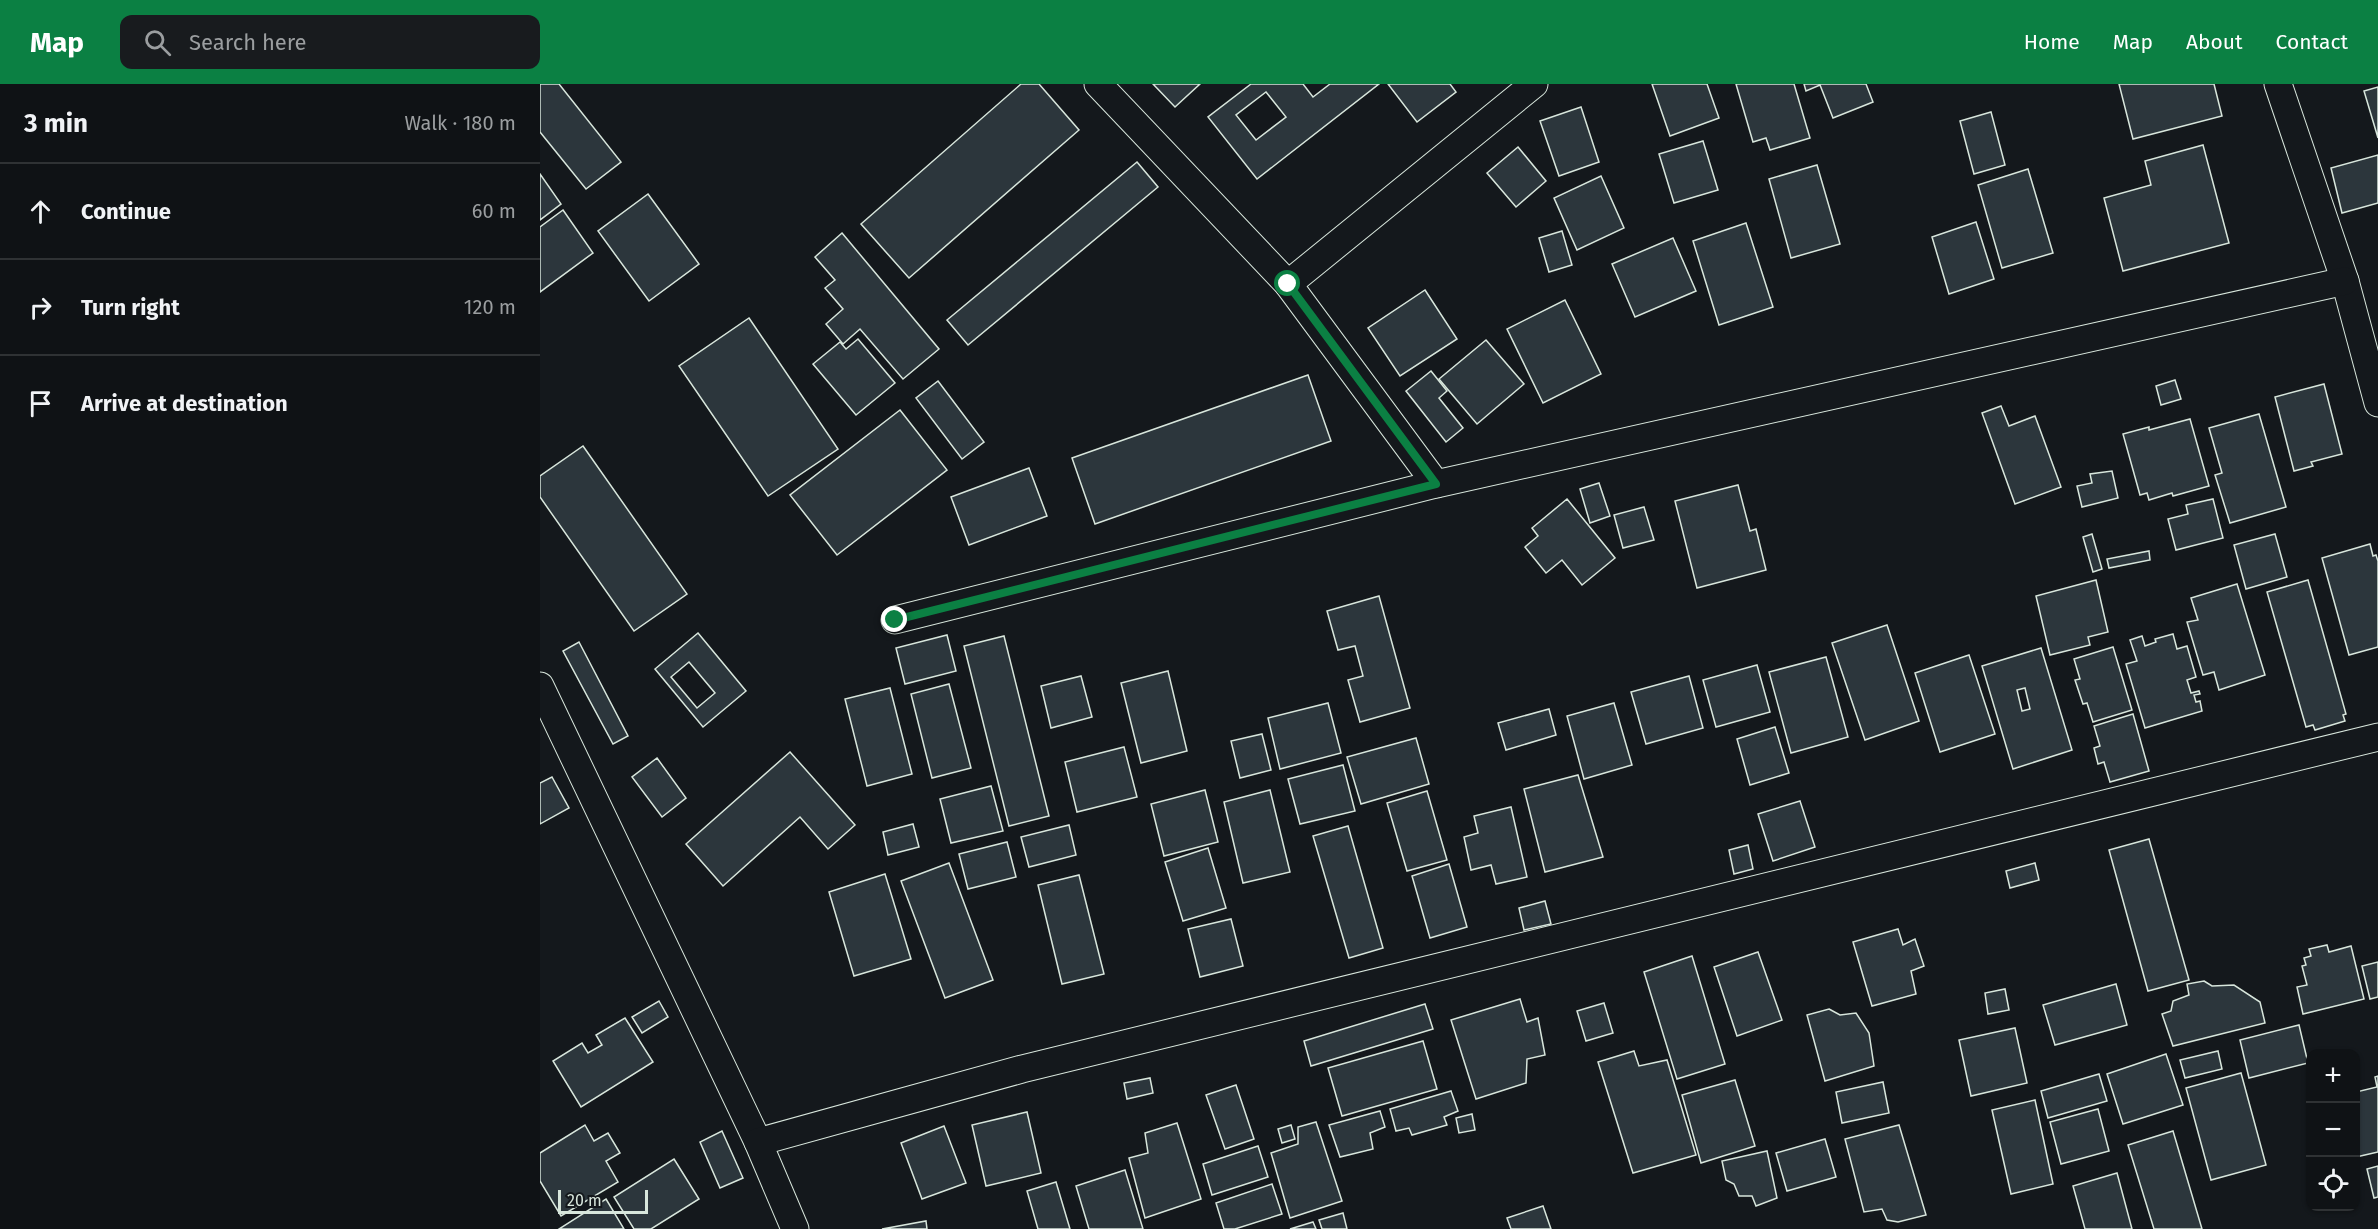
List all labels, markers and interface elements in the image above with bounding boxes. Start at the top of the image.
search box [120,15,540,69]
text: Map [30,26,84,59]
icon: search [141,26,174,59]
text: Search here [189,29,307,56]
text: Home [2024,29,2080,55]
text: Map [2113,29,2153,55]
text: About [2186,29,2243,55]
text: Contact [2276,29,2348,55]
text: 3 min [24,108,88,139]
text: Walk · 180 m [405,111,516,135]
icon: ahead [24,195,57,228]
text: Continue [81,198,171,225]
text: 60 m [472,199,516,223]
route start [1274,270,1300,296]
icon: right [24,291,57,324]
text: Turn right [81,294,180,321]
text: 120 m [464,295,516,319]
icon: arrive [24,387,57,420]
text: Arrive at destination [81,390,288,417]
route end [881,606,907,632]
map controls [2306,1049,2360,1211]
button: + [2306,1049,2360,1103]
button: − [2306,1103,2360,1157]
button: locate [2306,1157,2360,1211]
scale bar [558,1187,648,1214]
text: 20 m [567,1191,602,1210]

